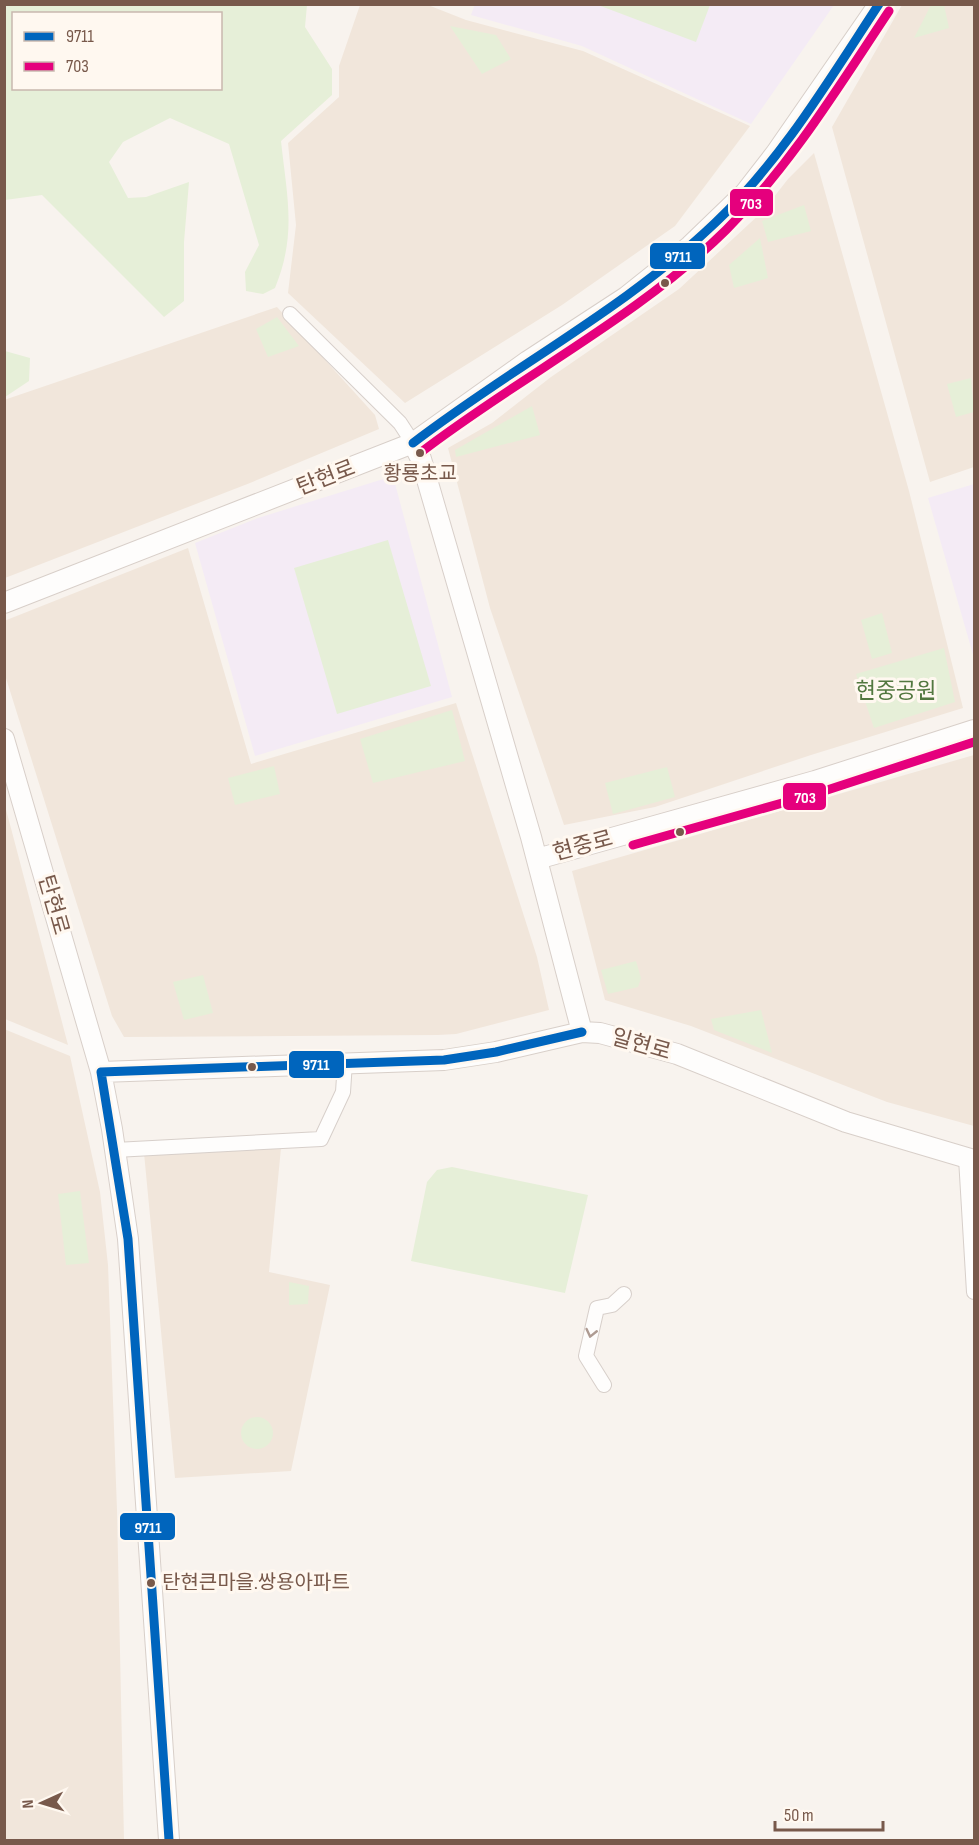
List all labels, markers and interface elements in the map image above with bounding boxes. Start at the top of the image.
legend [12,12,222,90]
text: 9711 [66,26,95,47]
text: 703 [66,56,89,77]
line badge: 703 [729,188,774,217]
text: 703 [740,195,762,214]
line badge: 9711 [649,242,706,270]
text: 9711 [664,248,692,267]
unlabelled marker [659,277,671,289]
marker: 황룡초교 [414,447,426,459]
street label: 탄현로 [293,455,359,501]
place label: 황룡초교 [383,462,457,486]
park label: 현중공원 [856,678,936,705]
line badge: 703 [782,782,827,811]
text: 703 [794,789,816,808]
street label: 현중로 [550,825,616,867]
unlabelled marker [674,826,686,838]
street label: 탄현로 [32,872,74,938]
street label: 일현로 [608,1024,674,1066]
line badge: 9711 [288,1050,345,1079]
text: 9711 [302,1056,330,1075]
unlabelled marker [246,1061,258,1073]
one-way arrow [585,1328,598,1338]
line badge: 9711 [119,1512,176,1541]
text: 9711 [134,1519,162,1538]
place label: 탄현큰마을.쌍용아파트 [162,1571,350,1595]
marker: 탄현큰마을.쌍용아파트 [145,1577,157,1589]
north arrow [12,1773,72,1833]
scale bar [775,1794,883,1832]
text: N [19,1799,38,1809]
text: 50 m [784,1805,814,1826]

